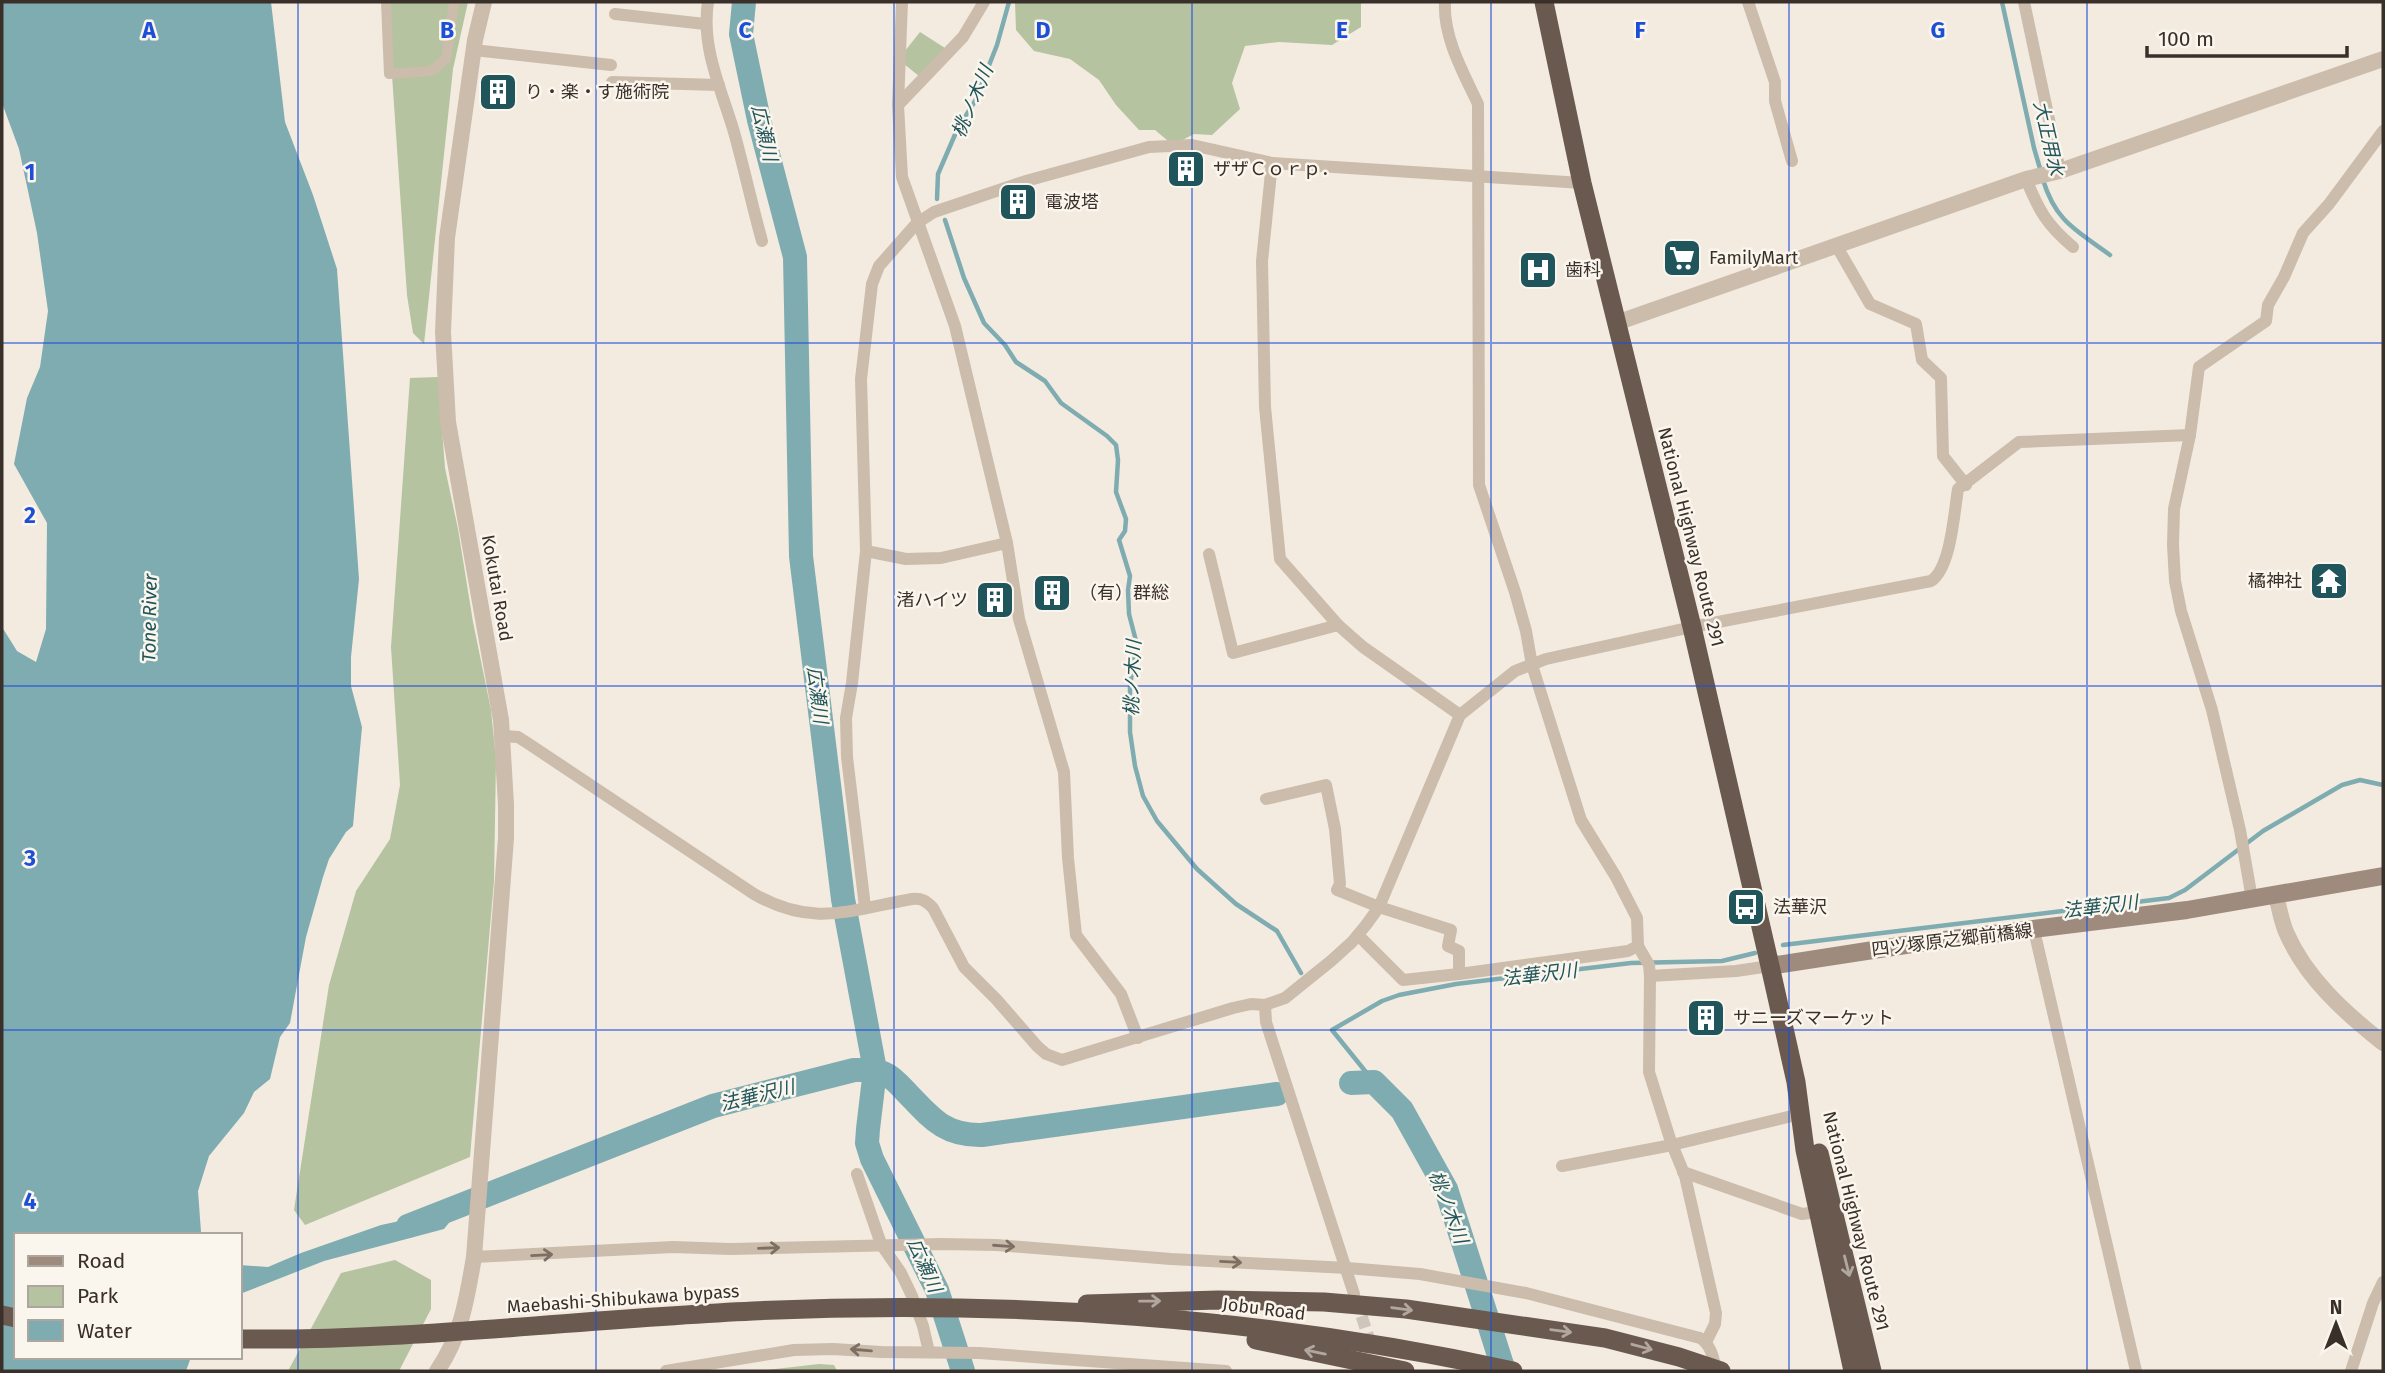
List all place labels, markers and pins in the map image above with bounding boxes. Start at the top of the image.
building icon: り・楽・す施術院 [477,71,519,113]
place label: り・楽・す施術院 [525,81,669,103]
building icon: ザザＣｏｒｐ． [1165,148,1207,190]
place label: ザザＣｏｒｐ． [1213,158,1339,180]
building icon: 電波塔 [997,181,1039,223]
place label: 電波塔 [1045,191,1099,213]
supermarket icon: FamilyMart [1661,237,1703,279]
place label: FamilyMart [1709,247,1799,269]
hospital icon: 歯科 [1517,249,1559,291]
place label: 歯科 [1565,259,1601,281]
temple icon: 橘神社 [2308,560,2350,602]
place label: 橘神社 [2248,570,2302,592]
building icon: （有）群総 [1031,572,1073,614]
building icon: 渚ハイツ [974,579,1016,621]
place label: （有）群総 [1079,582,1169,604]
place label: 渚ハイツ [896,589,968,611]
bus stop icon: 法華沢 [1725,886,1767,928]
place label: 法華沢 [1773,896,1827,918]
building icon: サニーズマーケット [1685,997,1727,1039]
place label: サニーズマーケット [1733,1007,1894,1029]

